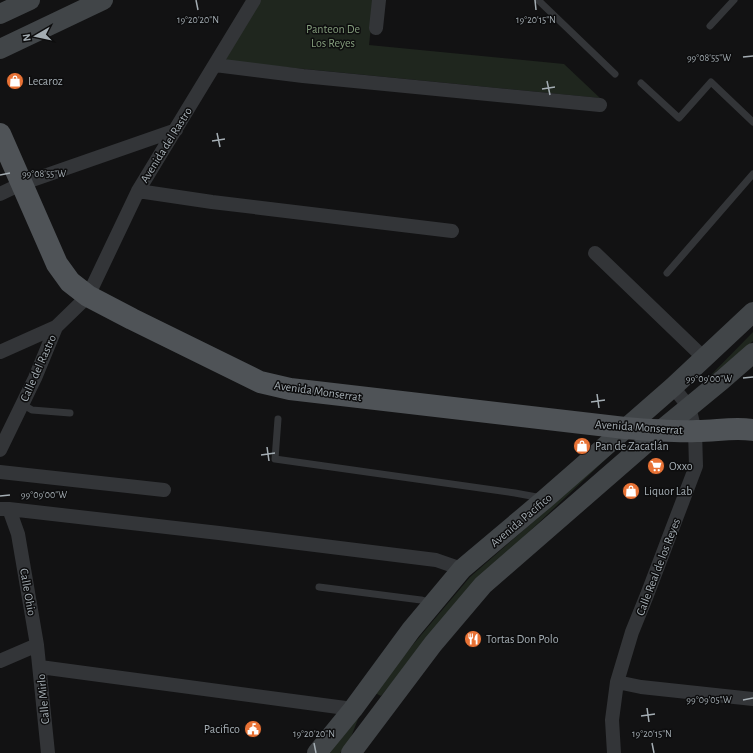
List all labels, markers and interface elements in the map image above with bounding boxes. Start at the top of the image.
text: 19°20'20"N [177,15,219,25]
text: 19°20'15"N [516,15,556,25]
north arrow [16,16,56,56]
park label: Panteon De Los Reyes [306,23,360,50]
text: N [21,33,33,42]
text: 99°08'55"W [687,53,731,63]
shop icon: Lecaroz [5,71,25,91]
place label: Lecaroz [28,75,63,87]
street label: Avenida del Rastro [138,105,194,185]
text: 99°08'55"W [22,169,66,179]
street label: Calle del Rastro [18,333,58,403]
text: 99°09'00"W [686,374,732,384]
street label: Avenida Monserrat [274,379,363,403]
street label: Avenida Monserrat [595,418,684,436]
shop icon: Pan de Zacatlán [572,436,592,456]
place label: Pan de Zacatlán [595,440,669,452]
supermarket icon: Oxxo [646,456,666,476]
place label: Oxxo [669,460,693,472]
shop icon: Liquor Lab [621,481,641,501]
place label: Liquor Lab [644,485,692,497]
text: 99°09'00"W [21,490,67,500]
street label: Avenida Pacífico [488,491,554,549]
street label: Calle Real de los Reyes [634,517,683,618]
street label: Calle Ohio [18,567,38,617]
restaurant icon: Tortas Don Polo [463,629,483,649]
place label: Tortas Don Polo [486,633,559,645]
street label: Calle Mirlo [35,673,51,725]
text: 99°09'05"W [686,695,732,705]
public building icon: Pacifico [243,719,263,739]
place label: Pacifico [204,723,240,735]
text: 19°20'20"N [293,729,335,739]
text: 19°20'15"N [632,729,672,739]

